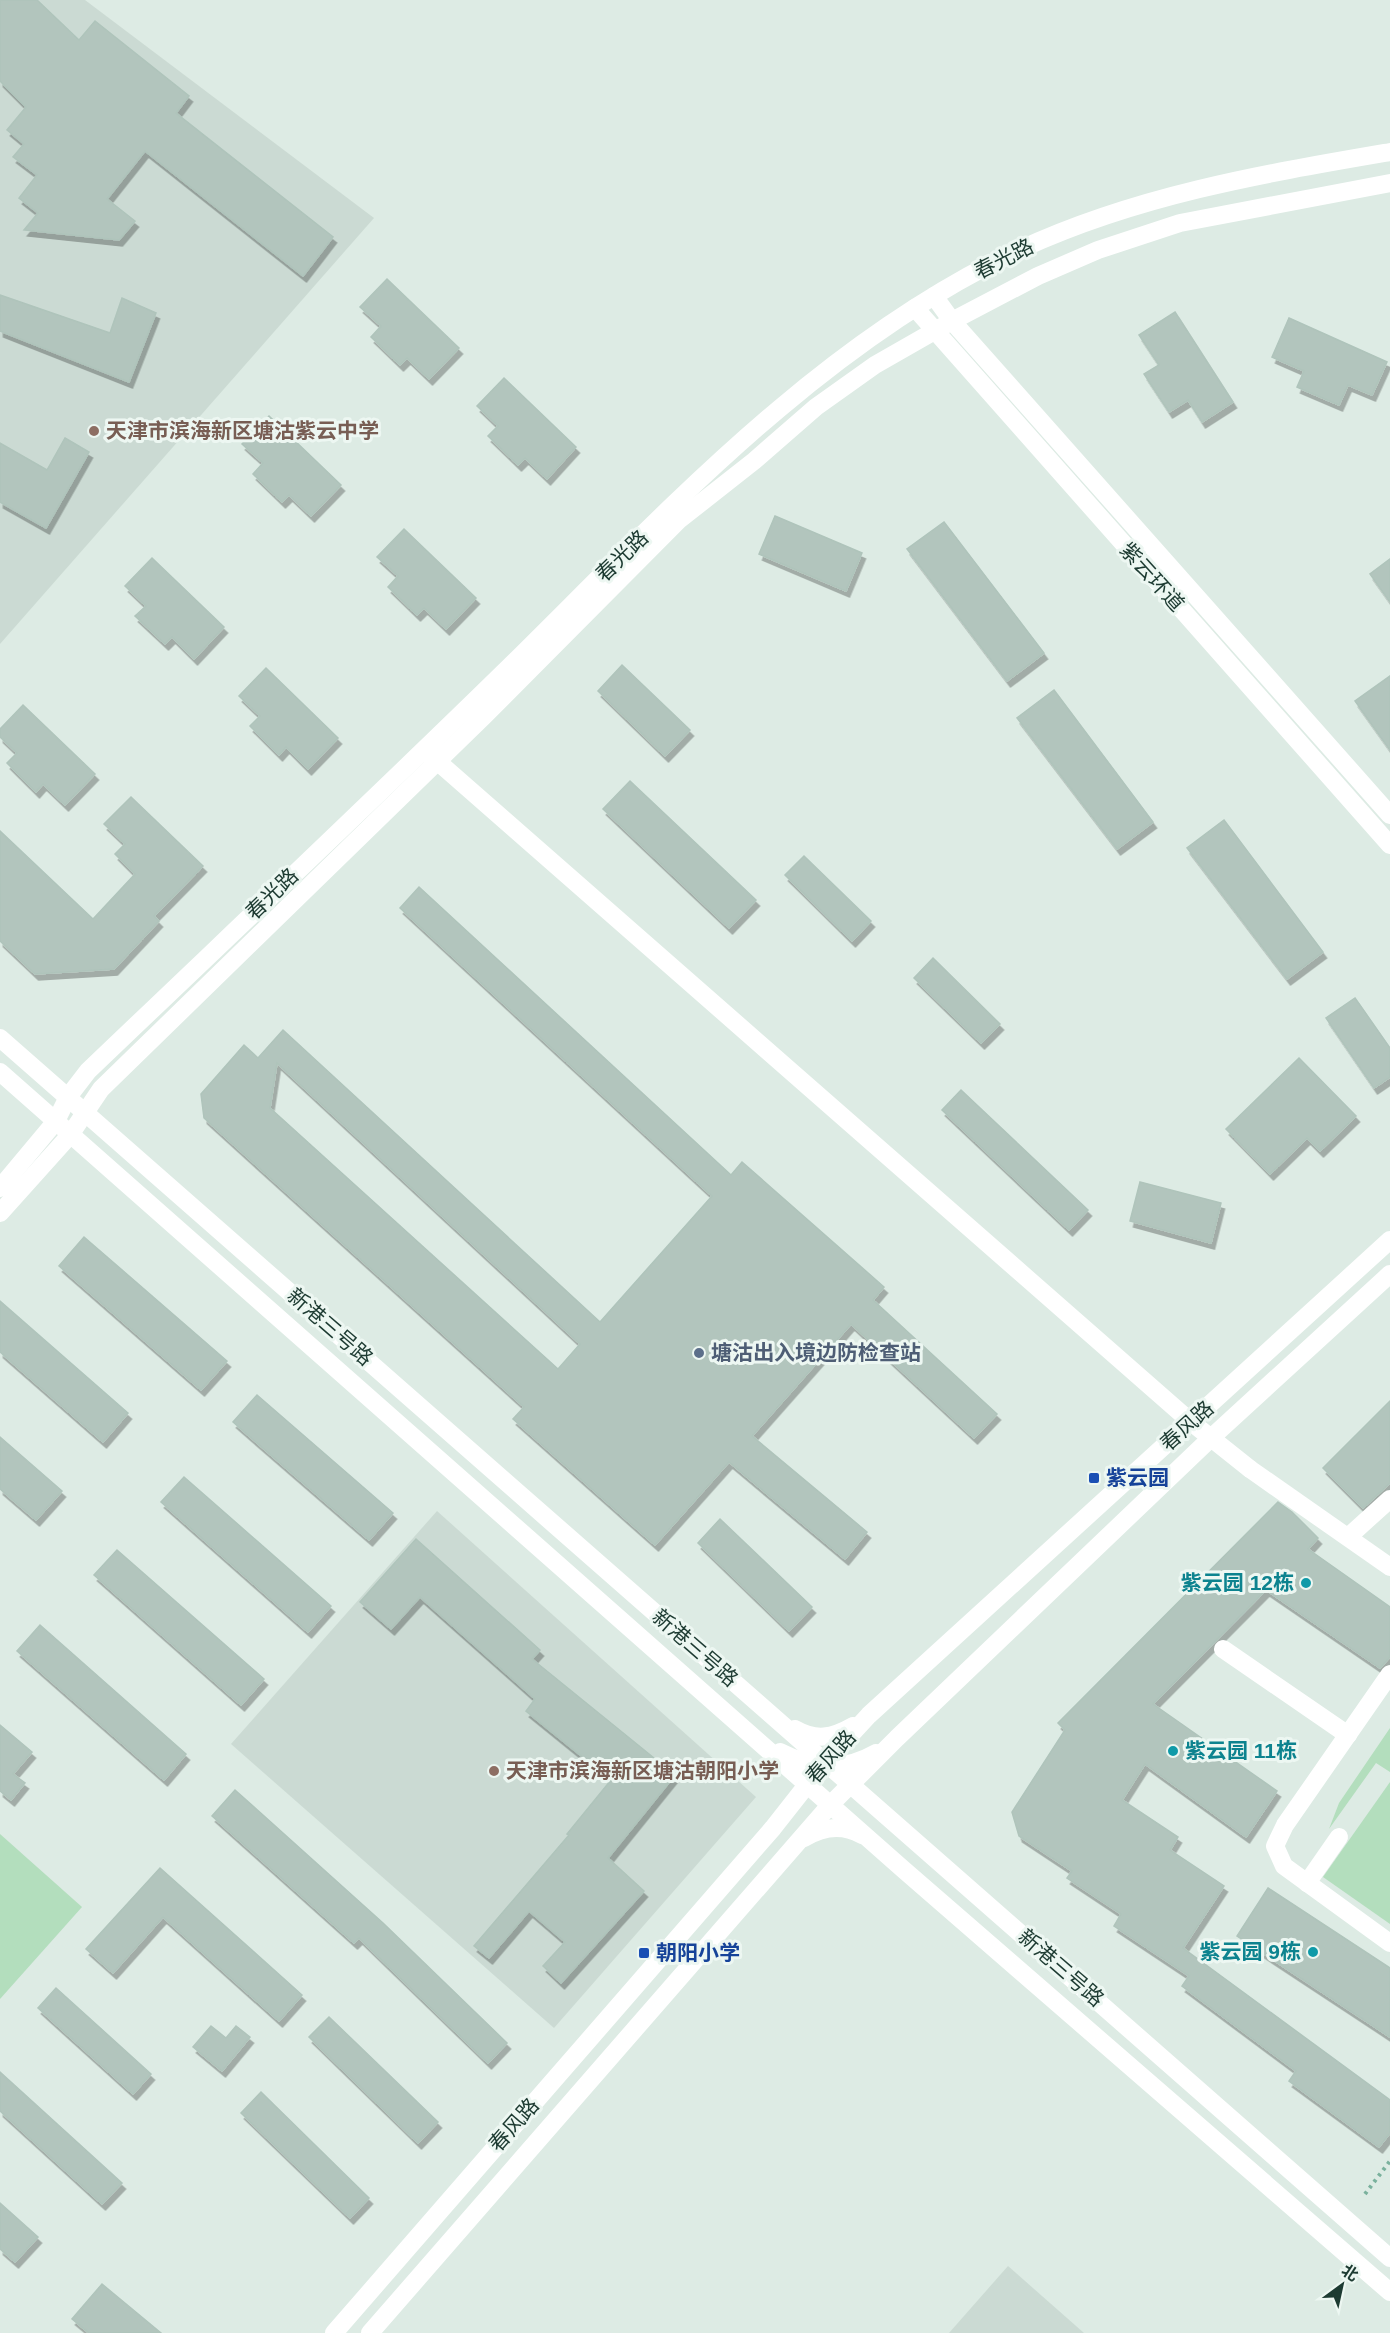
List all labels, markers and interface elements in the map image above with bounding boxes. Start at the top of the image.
street label: 春光路 [970,234,1037,283]
place label: 天津市滨海新区塘沽紫云中学 [106,419,379,442]
marker: 天津市滨海新区塘沽紫云中学 [87,424,101,438]
street label: 春光路 [591,525,652,586]
street label: 紫云环道 [1116,538,1189,616]
street label: 春光路 [241,863,302,924]
street label: 新港三号路 [283,1284,377,1370]
place label: 塘沽出入境边防检查站 [711,1341,921,1364]
marker: 塘沽出入境边防检查站 [692,1346,706,1360]
street label: 春风路 [1156,1396,1218,1455]
place label: 紫云园 [1106,1466,1169,1489]
marker: 紫云园 [1087,1471,1101,1485]
place label: 紫云园 12栋 [1181,1571,1294,1594]
marker: 紫云园 12栋 [1299,1576,1313,1590]
street label: 新港三号路 [648,1605,742,1691]
street label: 春风路 [801,1725,860,1788]
place label: 紫云园 11栋 [1185,1739,1297,1762]
marker: 紫云园 11栋 [1166,1744,1180,1758]
place label: 天津市滨海新区塘沽朝阳小学 [506,1759,779,1782]
marker: 天津市滨海新区塘沽朝阳小学 [487,1764,501,1778]
street label: 新港三号路 [1014,1925,1108,2011]
place label: 紫云园 9栋 [1199,1940,1301,1963]
place label: 朝阳小学 [656,1941,740,1964]
marker: 紫云园 9栋 [1306,1945,1320,1959]
marker: 朝阳小学 [637,1946,651,1960]
street label: 春风路 [484,2093,543,2156]
north arrow [1312,2255,1372,2315]
text: 北 [1339,2261,1361,2284]

